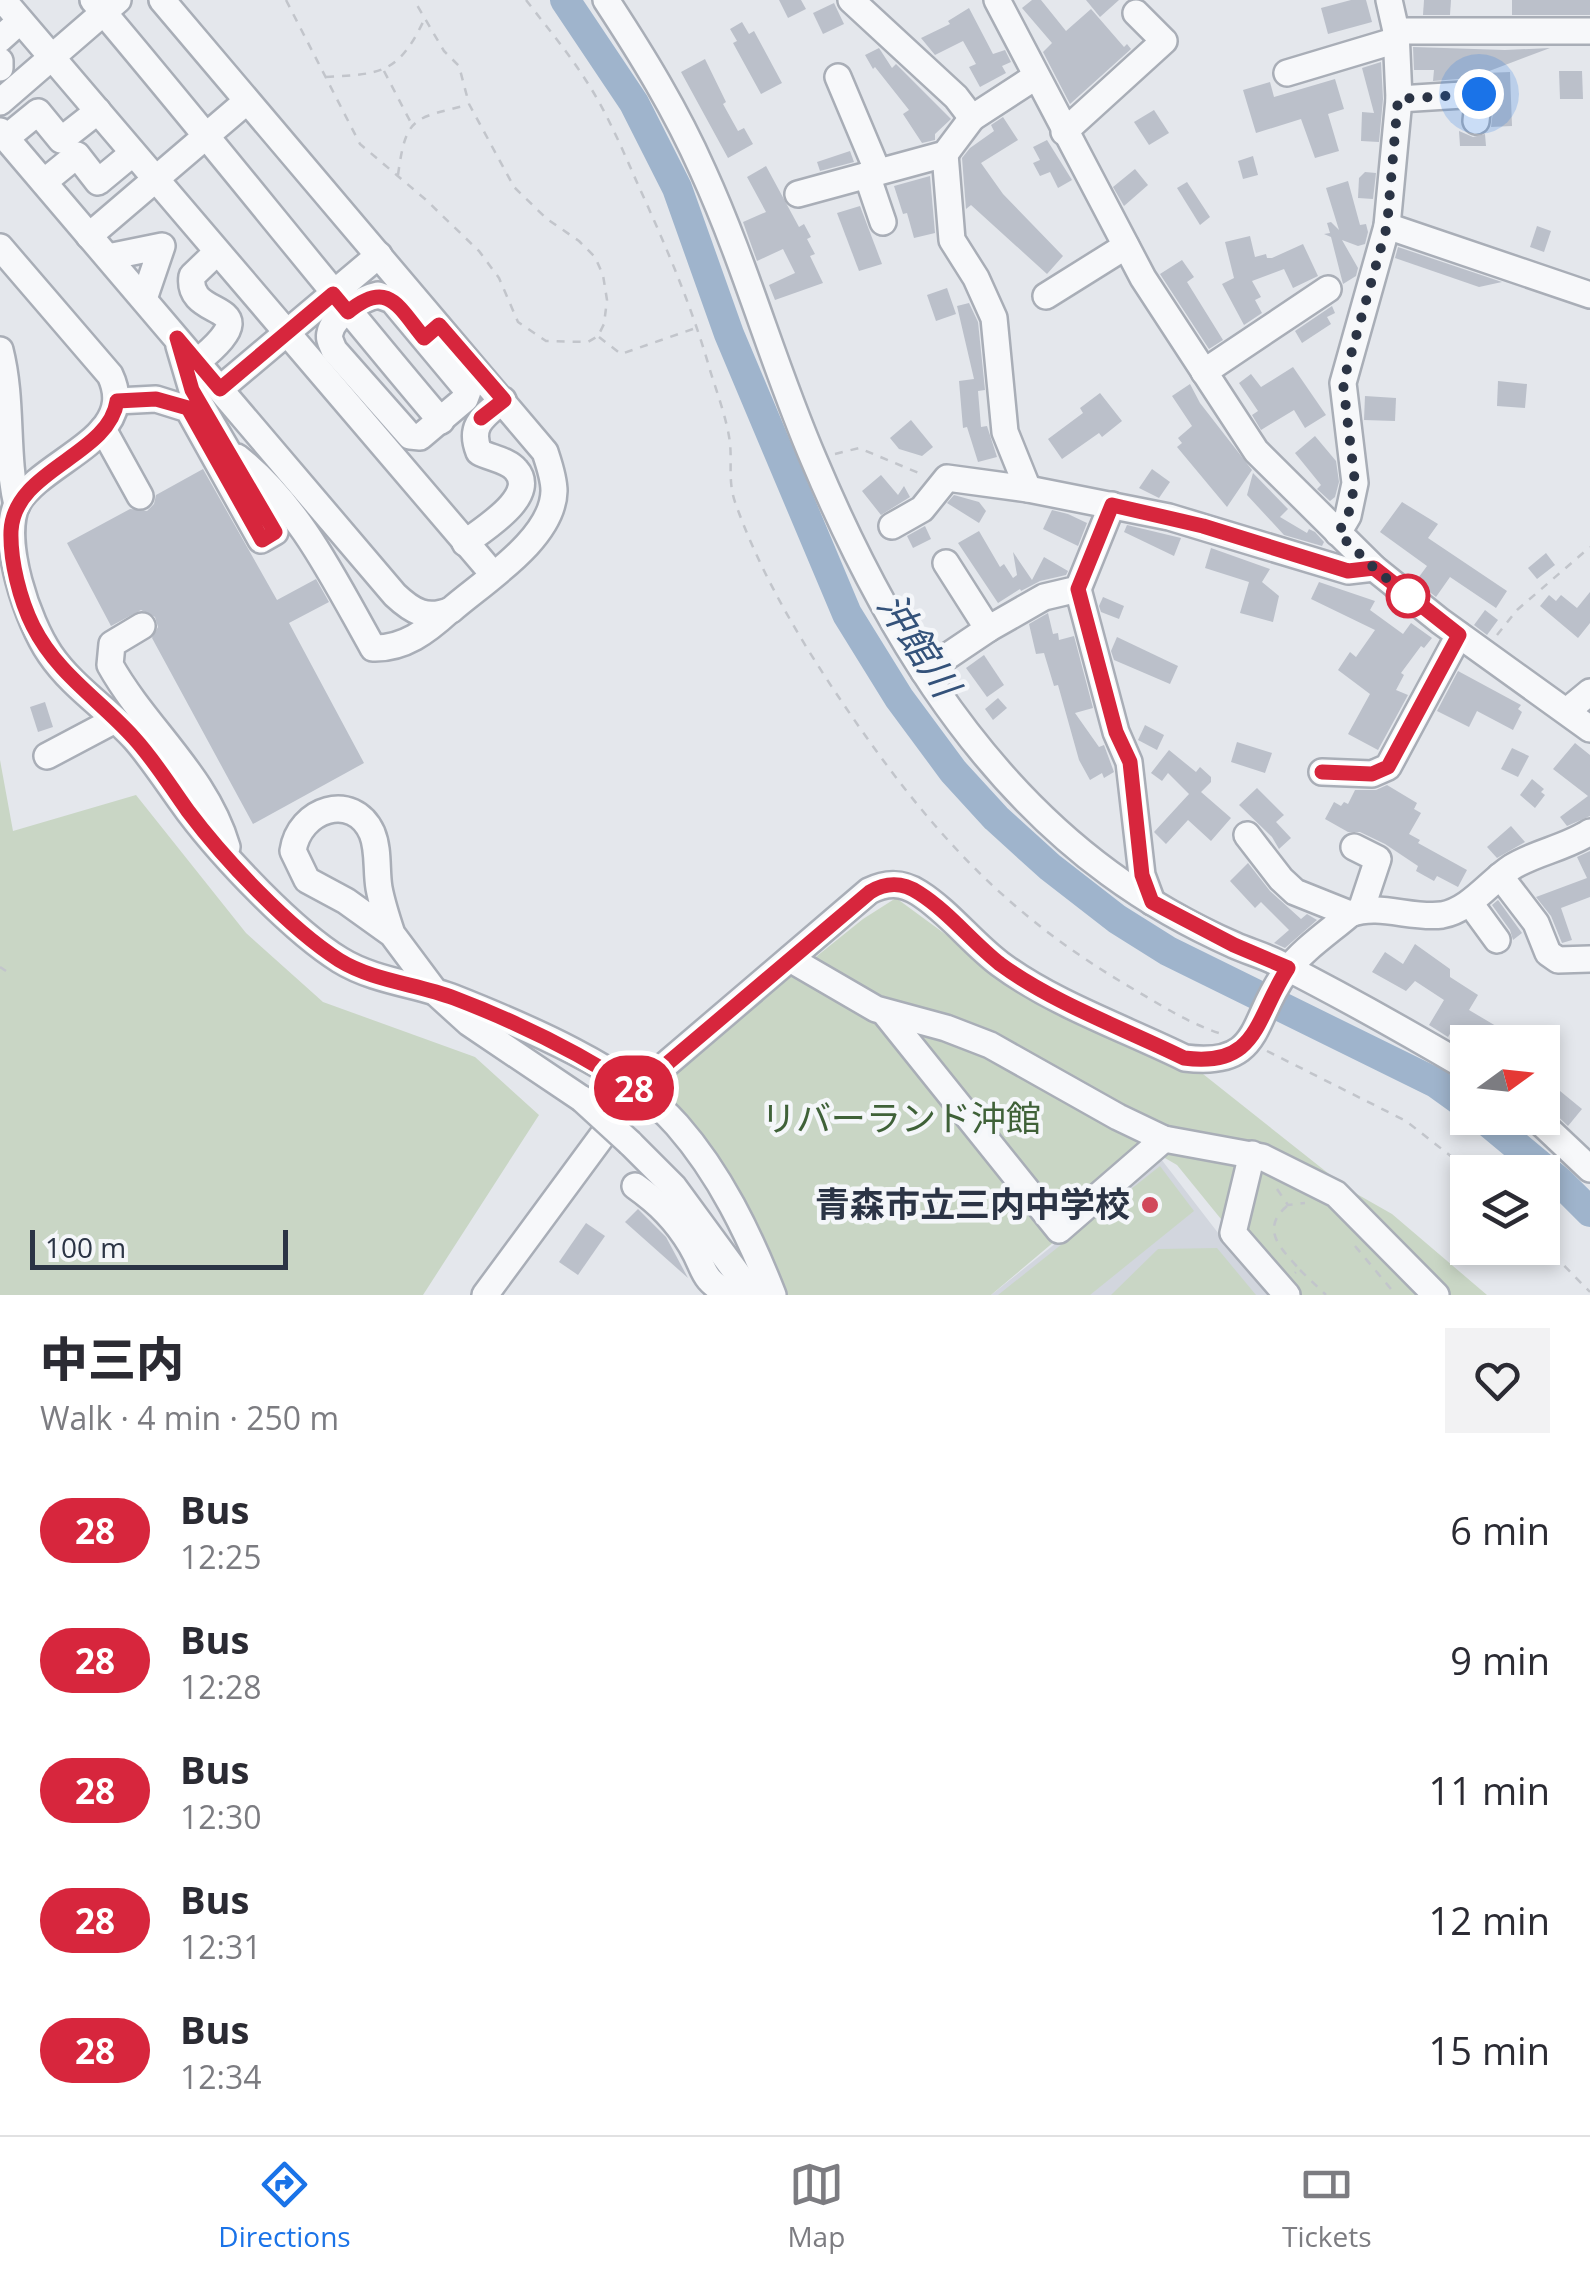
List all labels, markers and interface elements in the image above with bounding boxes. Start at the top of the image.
your location [1454,69,1504,119]
unlabelled marker [1387,575,1429,617]
water label: 沖館川 [867,582,975,709]
north arrow [1450,1025,1560,1135]
map controls [1450,1025,1560,1265]
line badge: 28 [589,1056,679,1120]
text: 28 [614,1065,654,1112]
park label: リバーランド沖館 [761,1094,1041,1141]
button: layers [1450,1155,1560,1265]
place label: 青森市立三内中学校 [815,1180,1130,1227]
marker: 青森市立三内中学校 [1139,1194,1161,1216]
scale bar [30,1225,288,1270]
text: 100 m [45,1228,126,1266]
text: 中三内 [40,1326,184,1391]
button: heart [1445,1328,1550,1433]
text: Walk · 4 min · 250 m [40,1396,339,1439]
text: Bus [180,1483,249,1535]
text: 6 min [1450,1504,1550,1556]
text: 28 [75,1507,115,1554]
text: 12:25 [180,1535,262,1578]
text: Bus [180,1613,249,1665]
text: 9 min [1450,1634,1550,1686]
text: 28 [75,1637,115,1684]
text: 12:28 [180,1665,262,1708]
text: Bus [180,1743,249,1795]
text: 11 min [1429,1764,1550,1816]
text: 28 [75,1767,115,1814]
text: 12:30 [180,1795,262,1838]
text: Bus [180,1873,249,1925]
text: 12 min [1429,1894,1550,1946]
text: 28 [75,1897,115,1944]
text: 12:31 [180,1925,262,1968]
text: Bus [180,2003,249,2055]
text: 15 min [1429,2024,1550,2076]
text: 28 [75,2027,115,2074]
text: 12:34 [180,2055,262,2098]
tab: Directions [218,2157,351,2255]
tab: Map [787,2157,845,2255]
tab: Tickets [1282,2157,1372,2255]

